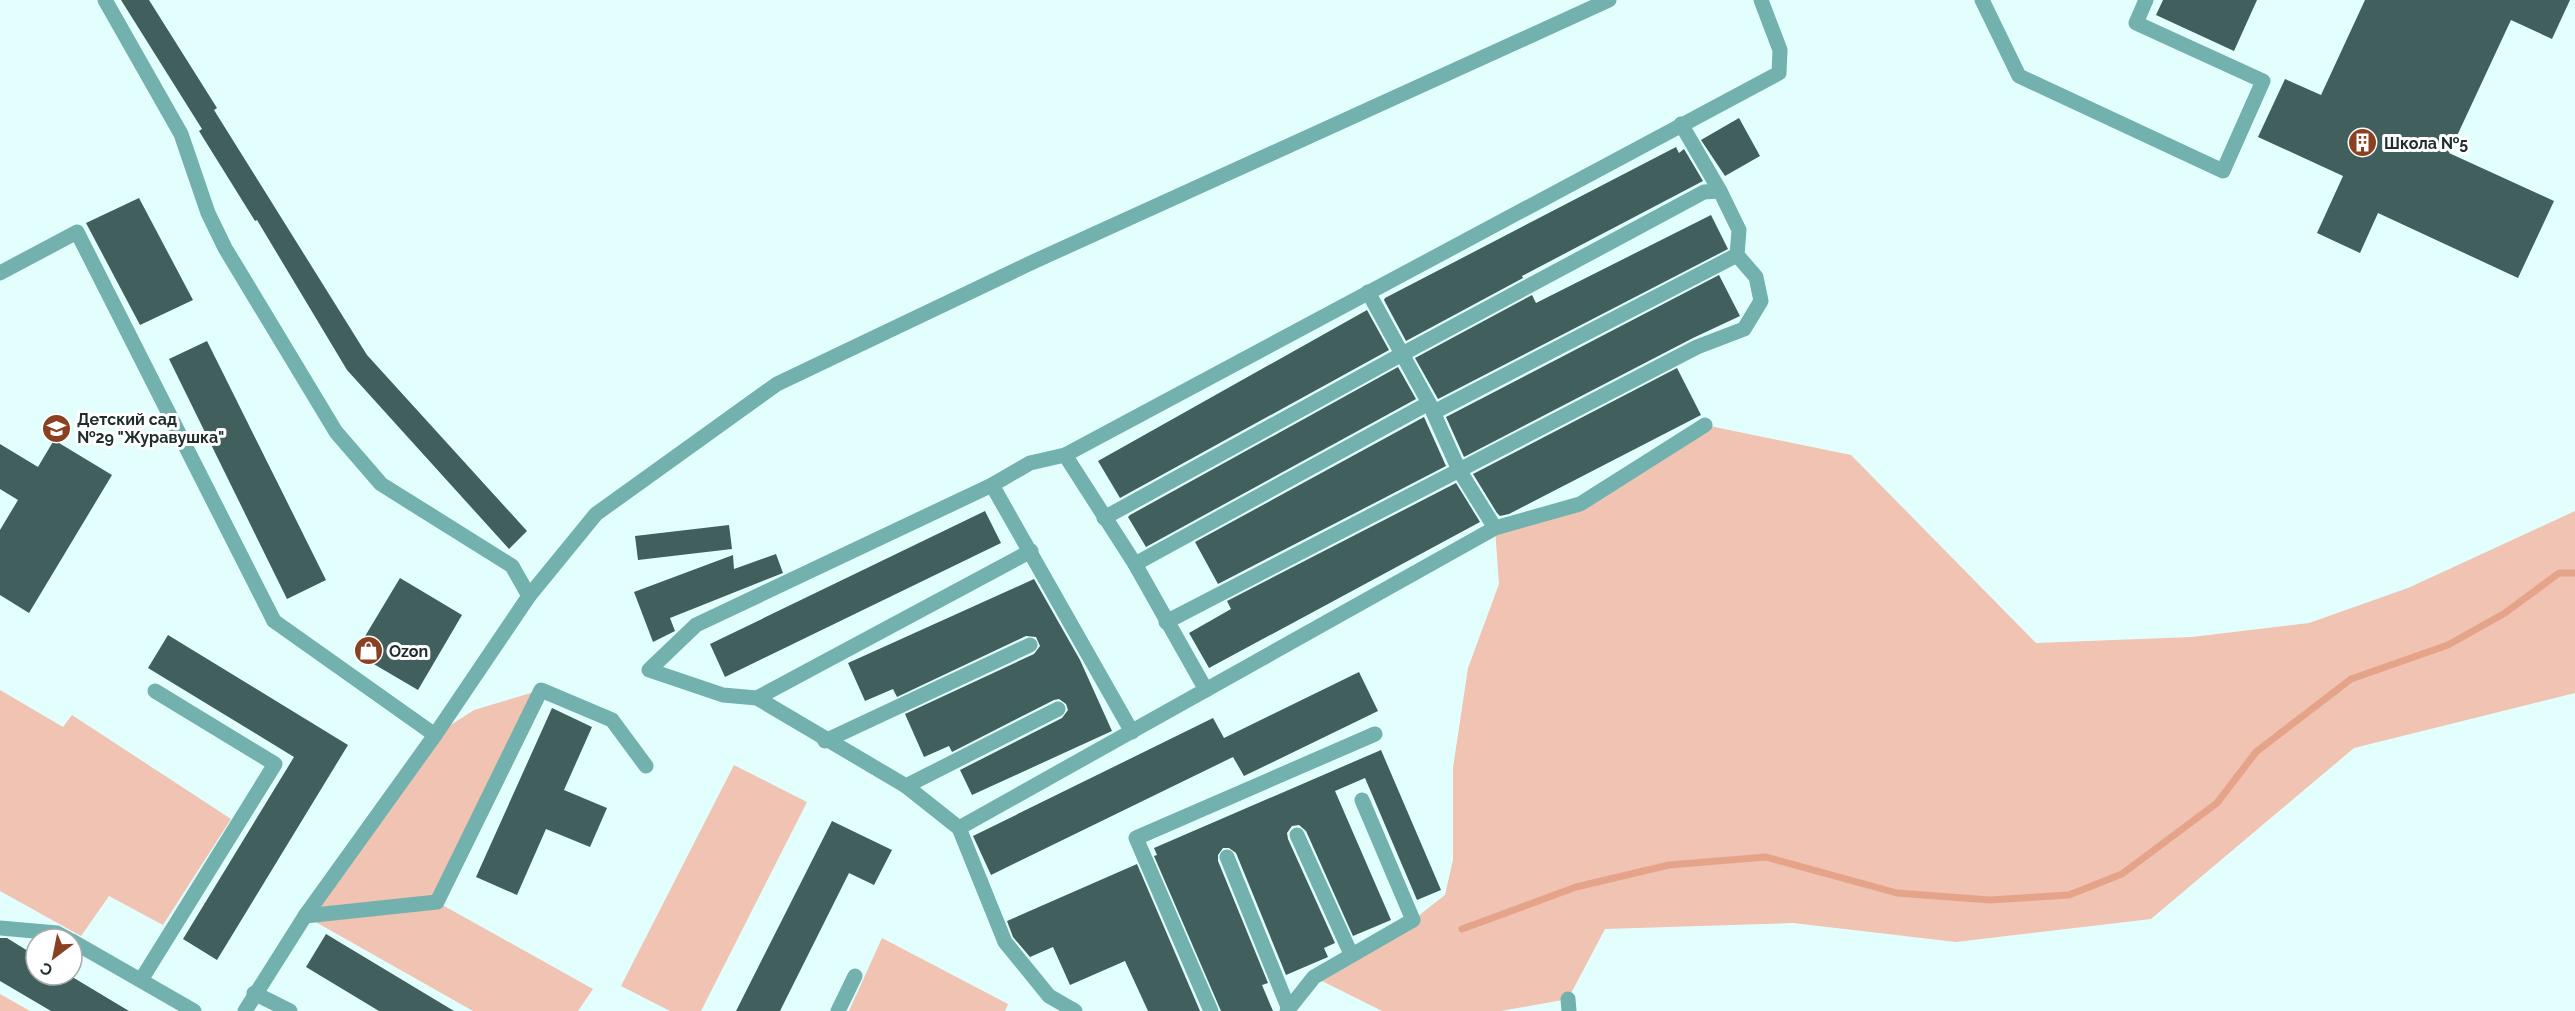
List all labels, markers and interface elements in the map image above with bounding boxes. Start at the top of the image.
building icon: Школа №5 [2347,127,2379,159]
place label: Школа №5 [2384,134,2468,153]
place label: Детский сад №29 "Журавушка" [77,410,224,447]
school or university icon: Детский сад №29 "Журавушка" [40,412,72,444]
shop icon: Ozon [352,635,384,667]
place label: Ozon [389,642,428,661]
north arrow [24,927,84,987]
text: С [37,958,56,980]

